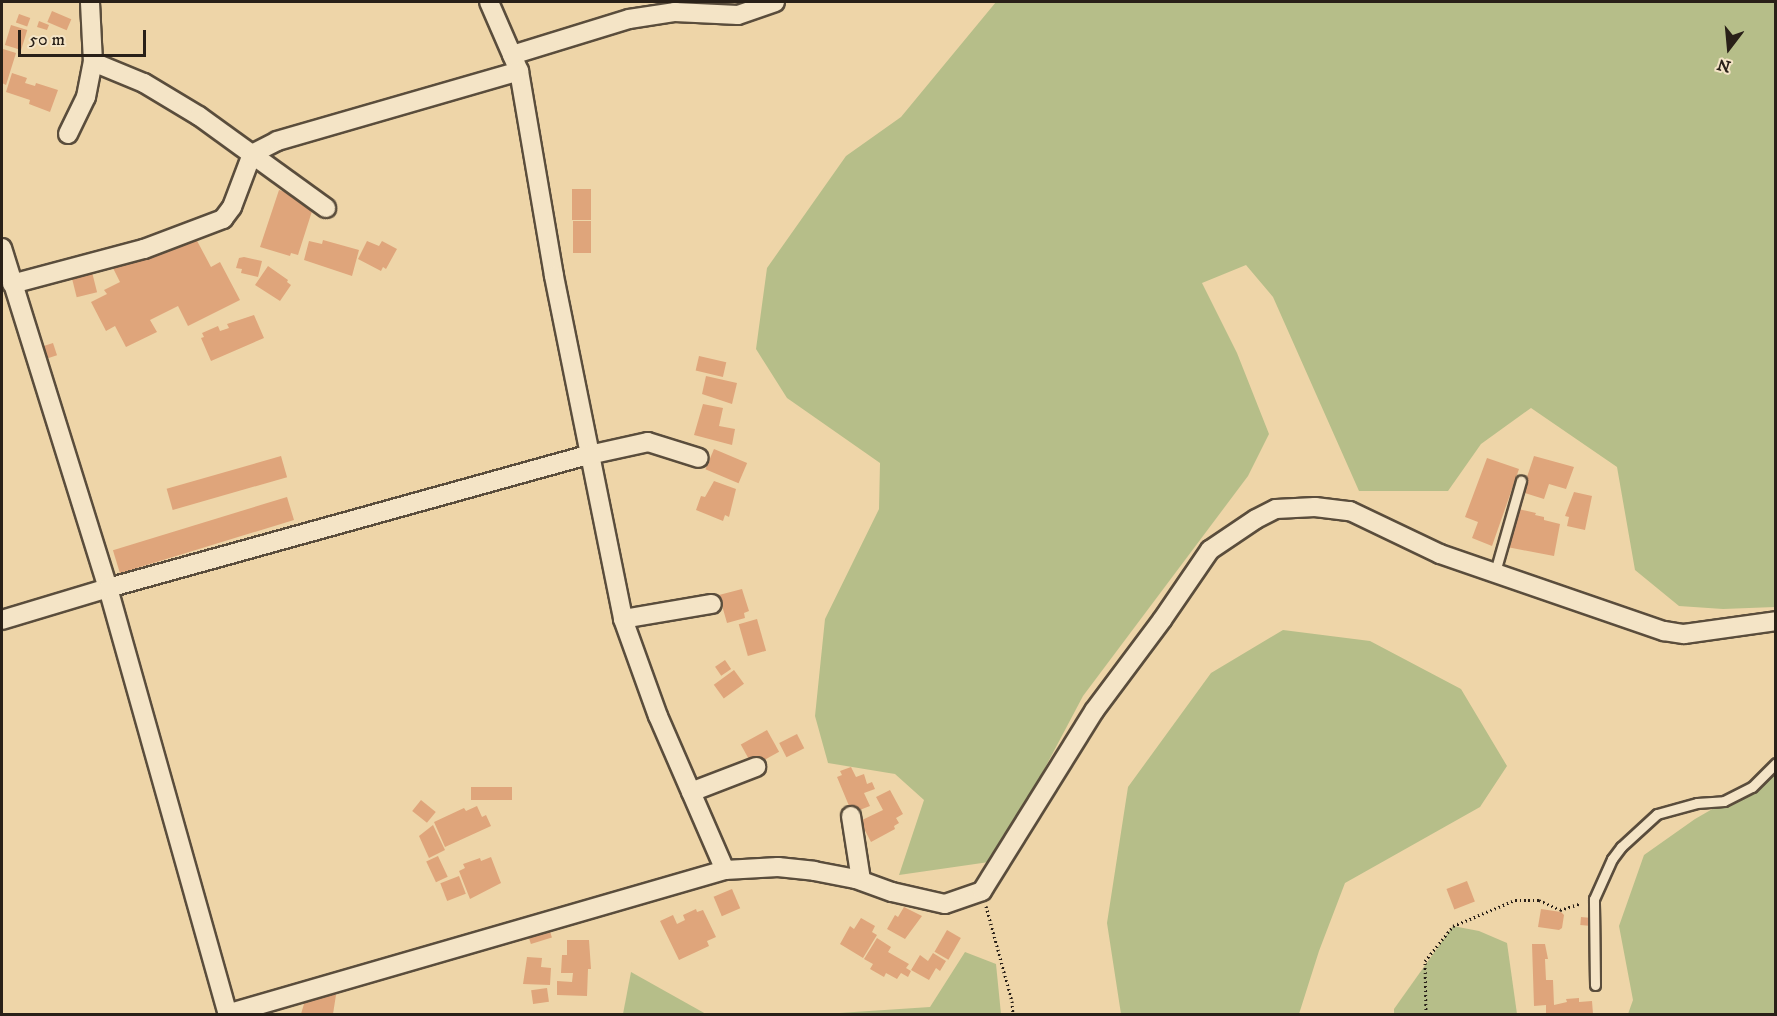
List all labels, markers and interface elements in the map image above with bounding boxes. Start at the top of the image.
scale bar [21,18,148,56]
north arrow [1699,18,1759,78]
text: 50 m [29,29,65,51]
text: N [1715,54,1733,77]

